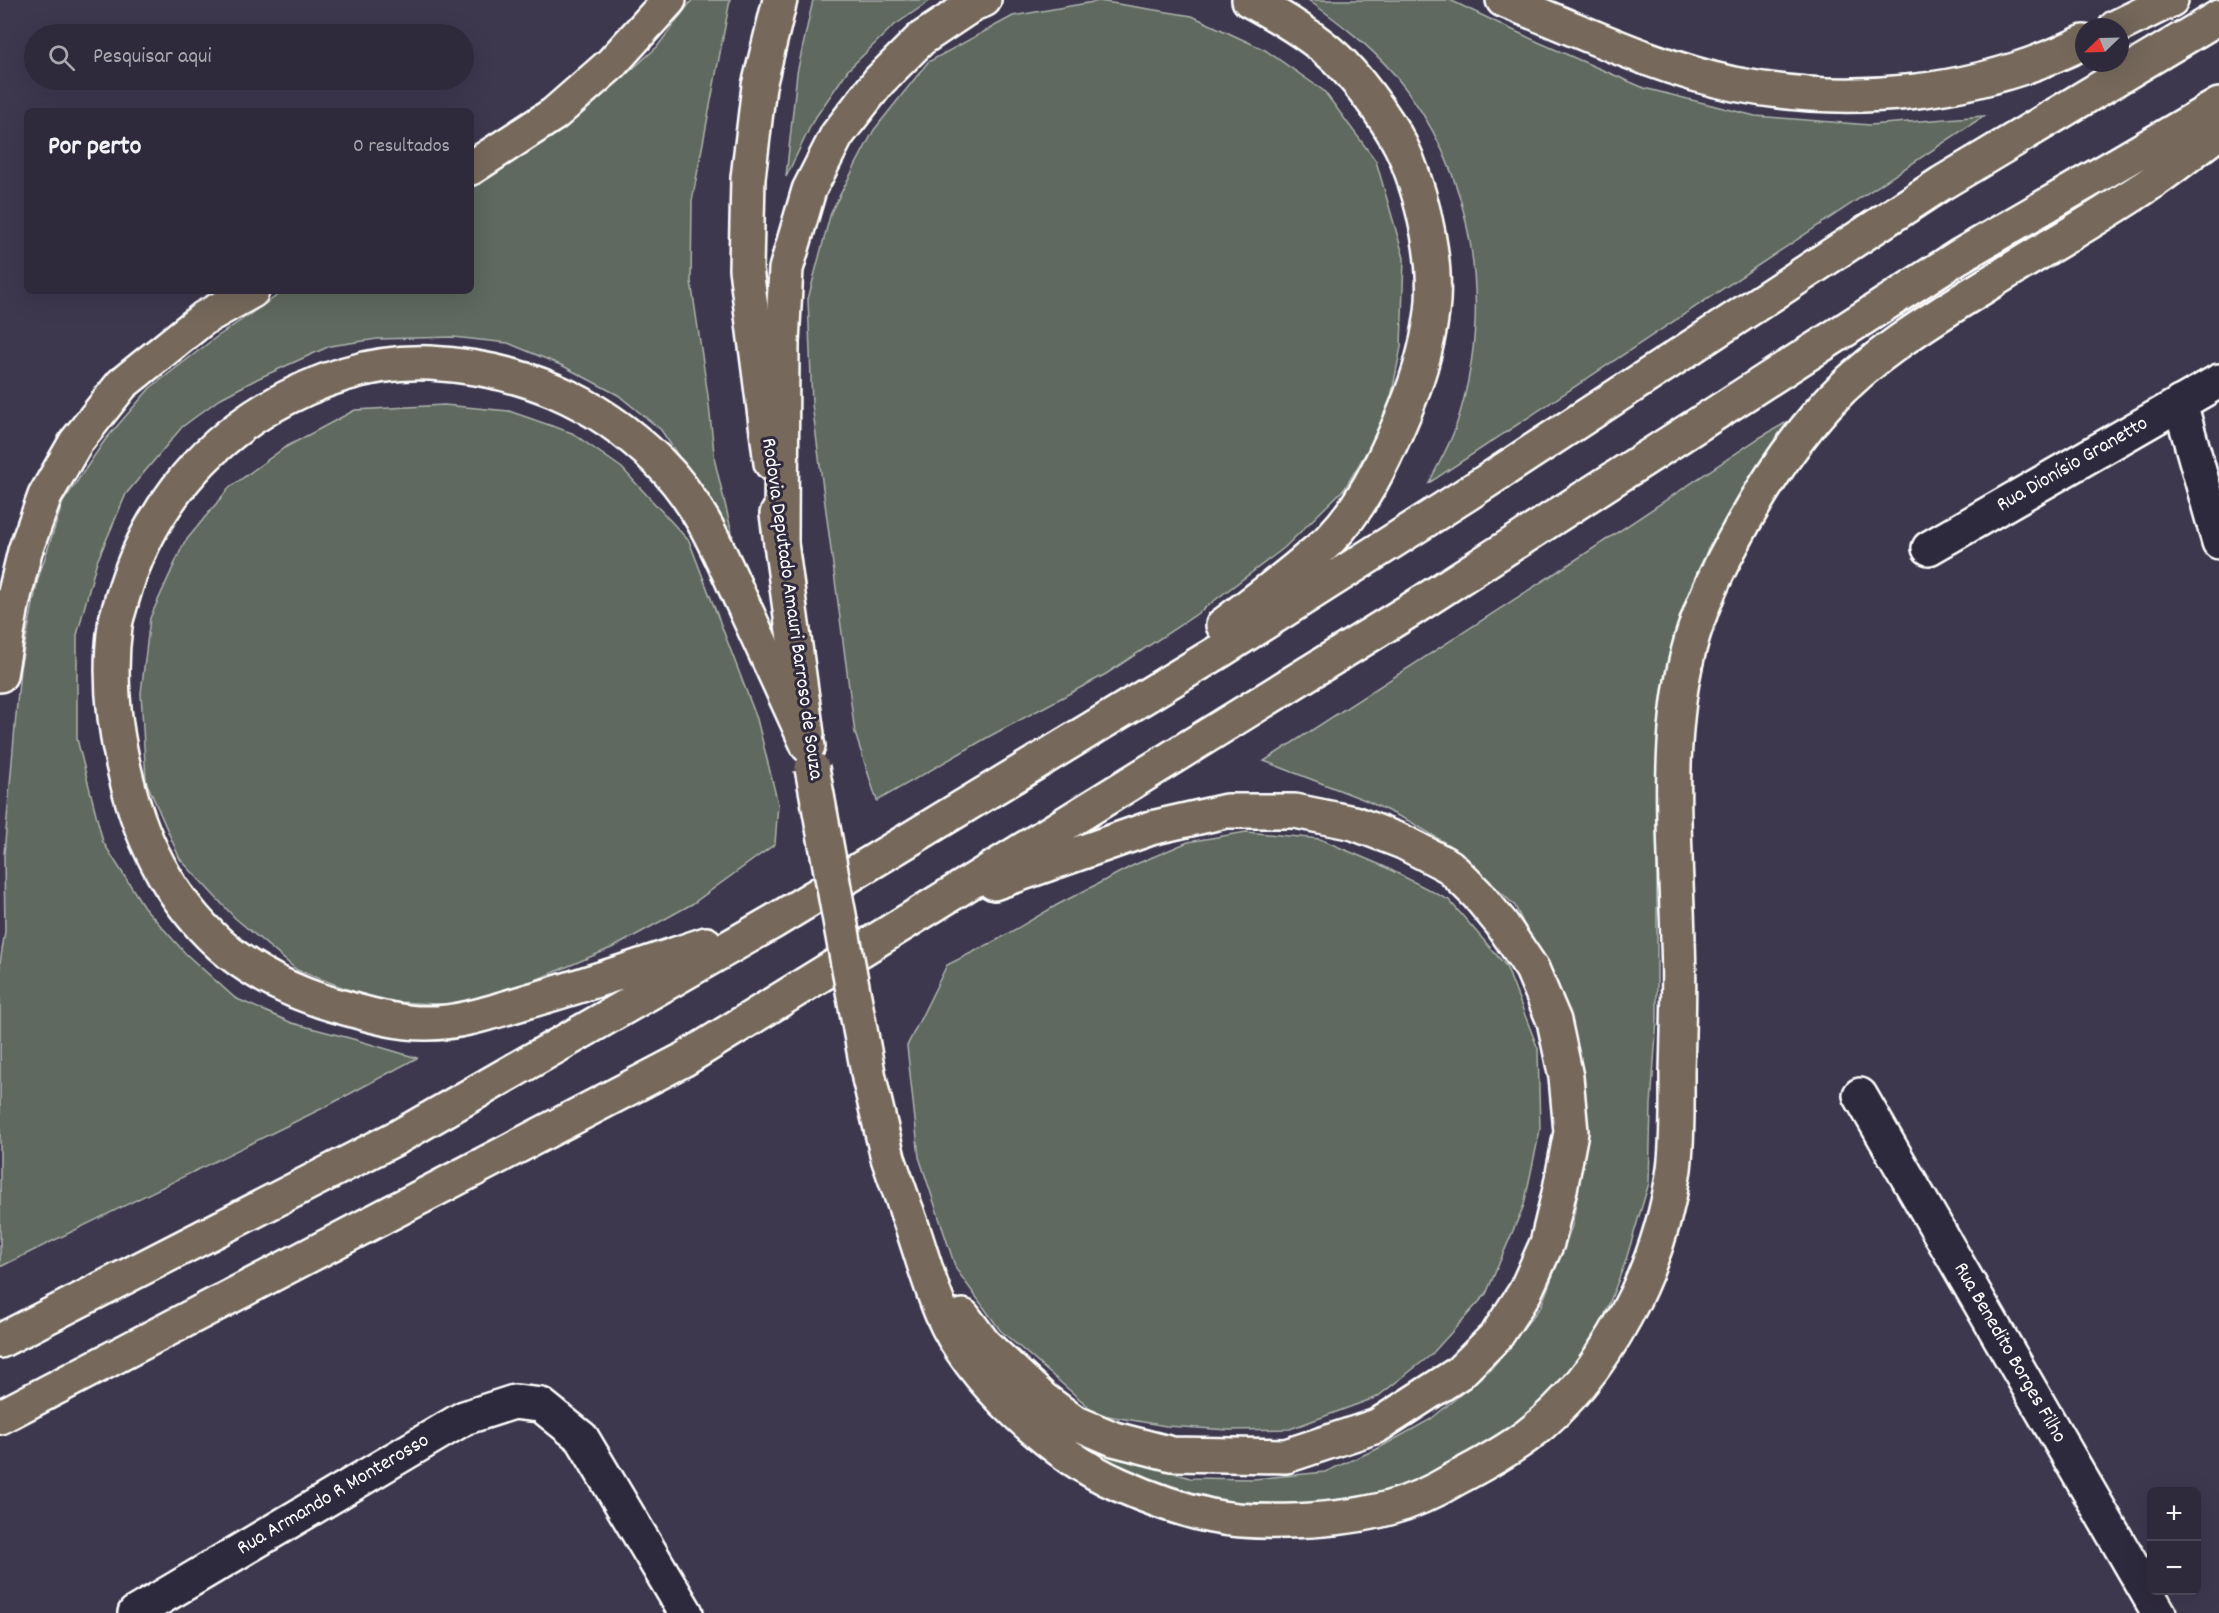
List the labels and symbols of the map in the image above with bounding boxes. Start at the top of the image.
north arrow [2075,18,2129,72]
street label: Rua Dionísio Granetto [1991,410,2154,521]
street label: Rodovia Deputado Amauri Barroso de Souza [752,436,830,783]
street label: Rua Benedito Borges Filho [1945,1257,2073,1449]
street label: Rua Armando R Monterosso [232,1427,436,1564]

